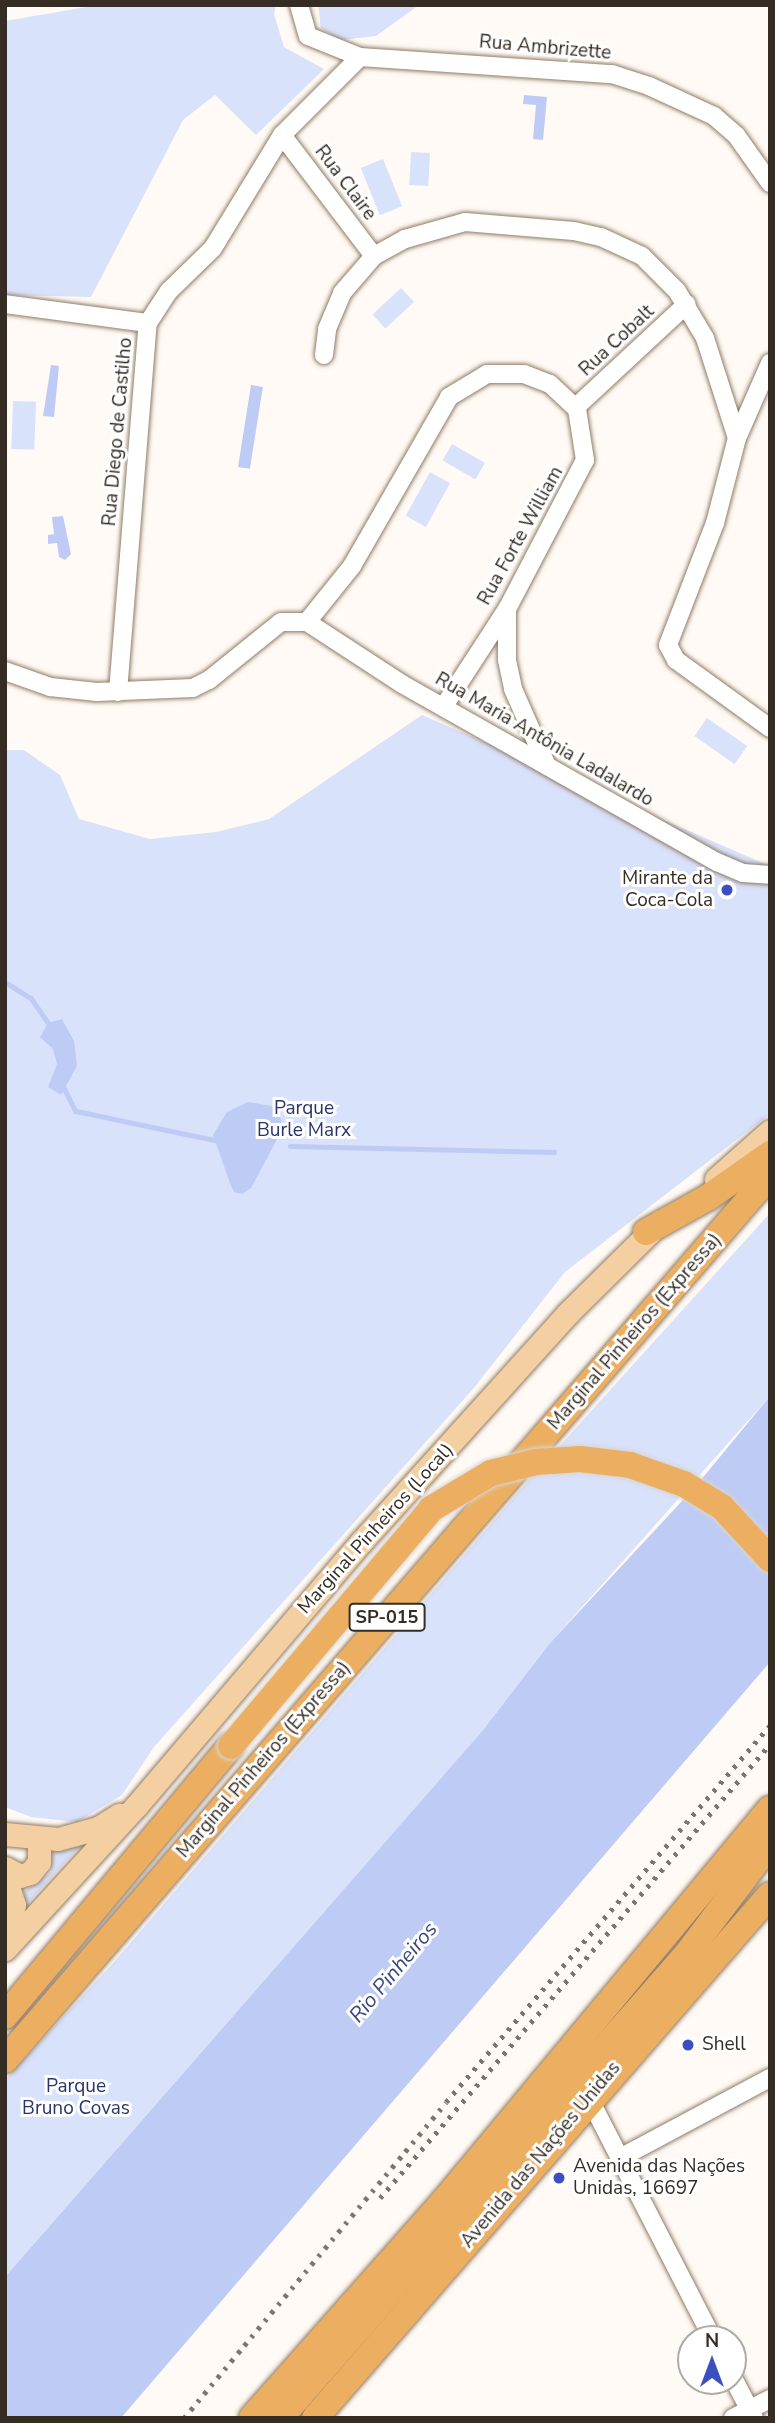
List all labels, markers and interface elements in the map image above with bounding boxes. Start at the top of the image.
street label: Rua Ambrizette [478,31,612,65]
street label: Rua Claire [309,141,381,225]
street label: Rua Cobalt [575,301,659,381]
street label: Rua Diego de Castilho [98,337,138,527]
street label: Rua Forte William [473,463,569,609]
street label: Rua Maria Antônia Ladalardo [431,668,657,812]
place label: Mirante da Coca-Cola [622,868,713,912]
marker: Mirante da Coca-Cola [719,882,735,898]
park label: Parque Burle Marx [257,1098,351,1142]
street label: Marginal Pinheiros (Expressa) [543,1229,727,1435]
street label: Marginal Pinheiros (Local) [293,1439,459,1619]
road number: SP-015 [348,1602,426,1632]
street label: Marginal Pinheiros (Expressa) [172,1657,356,1863]
water label: Rio Pinheiros [344,1917,442,2027]
place label: Shell [702,2034,746,2056]
marker: Shell [680,2037,696,2053]
street label: Avenida das Nações Unidas [456,2057,626,2253]
park label: Parque Bruno Covas [22,2076,130,2120]
place label: Avenida das Nações Unidas, 16697 [573,2156,745,2200]
marker: Avenida das Nações Unidas, 16697 [551,2170,567,2186]
north arrow [677,2325,747,2395]
text: N [705,2328,719,2354]

